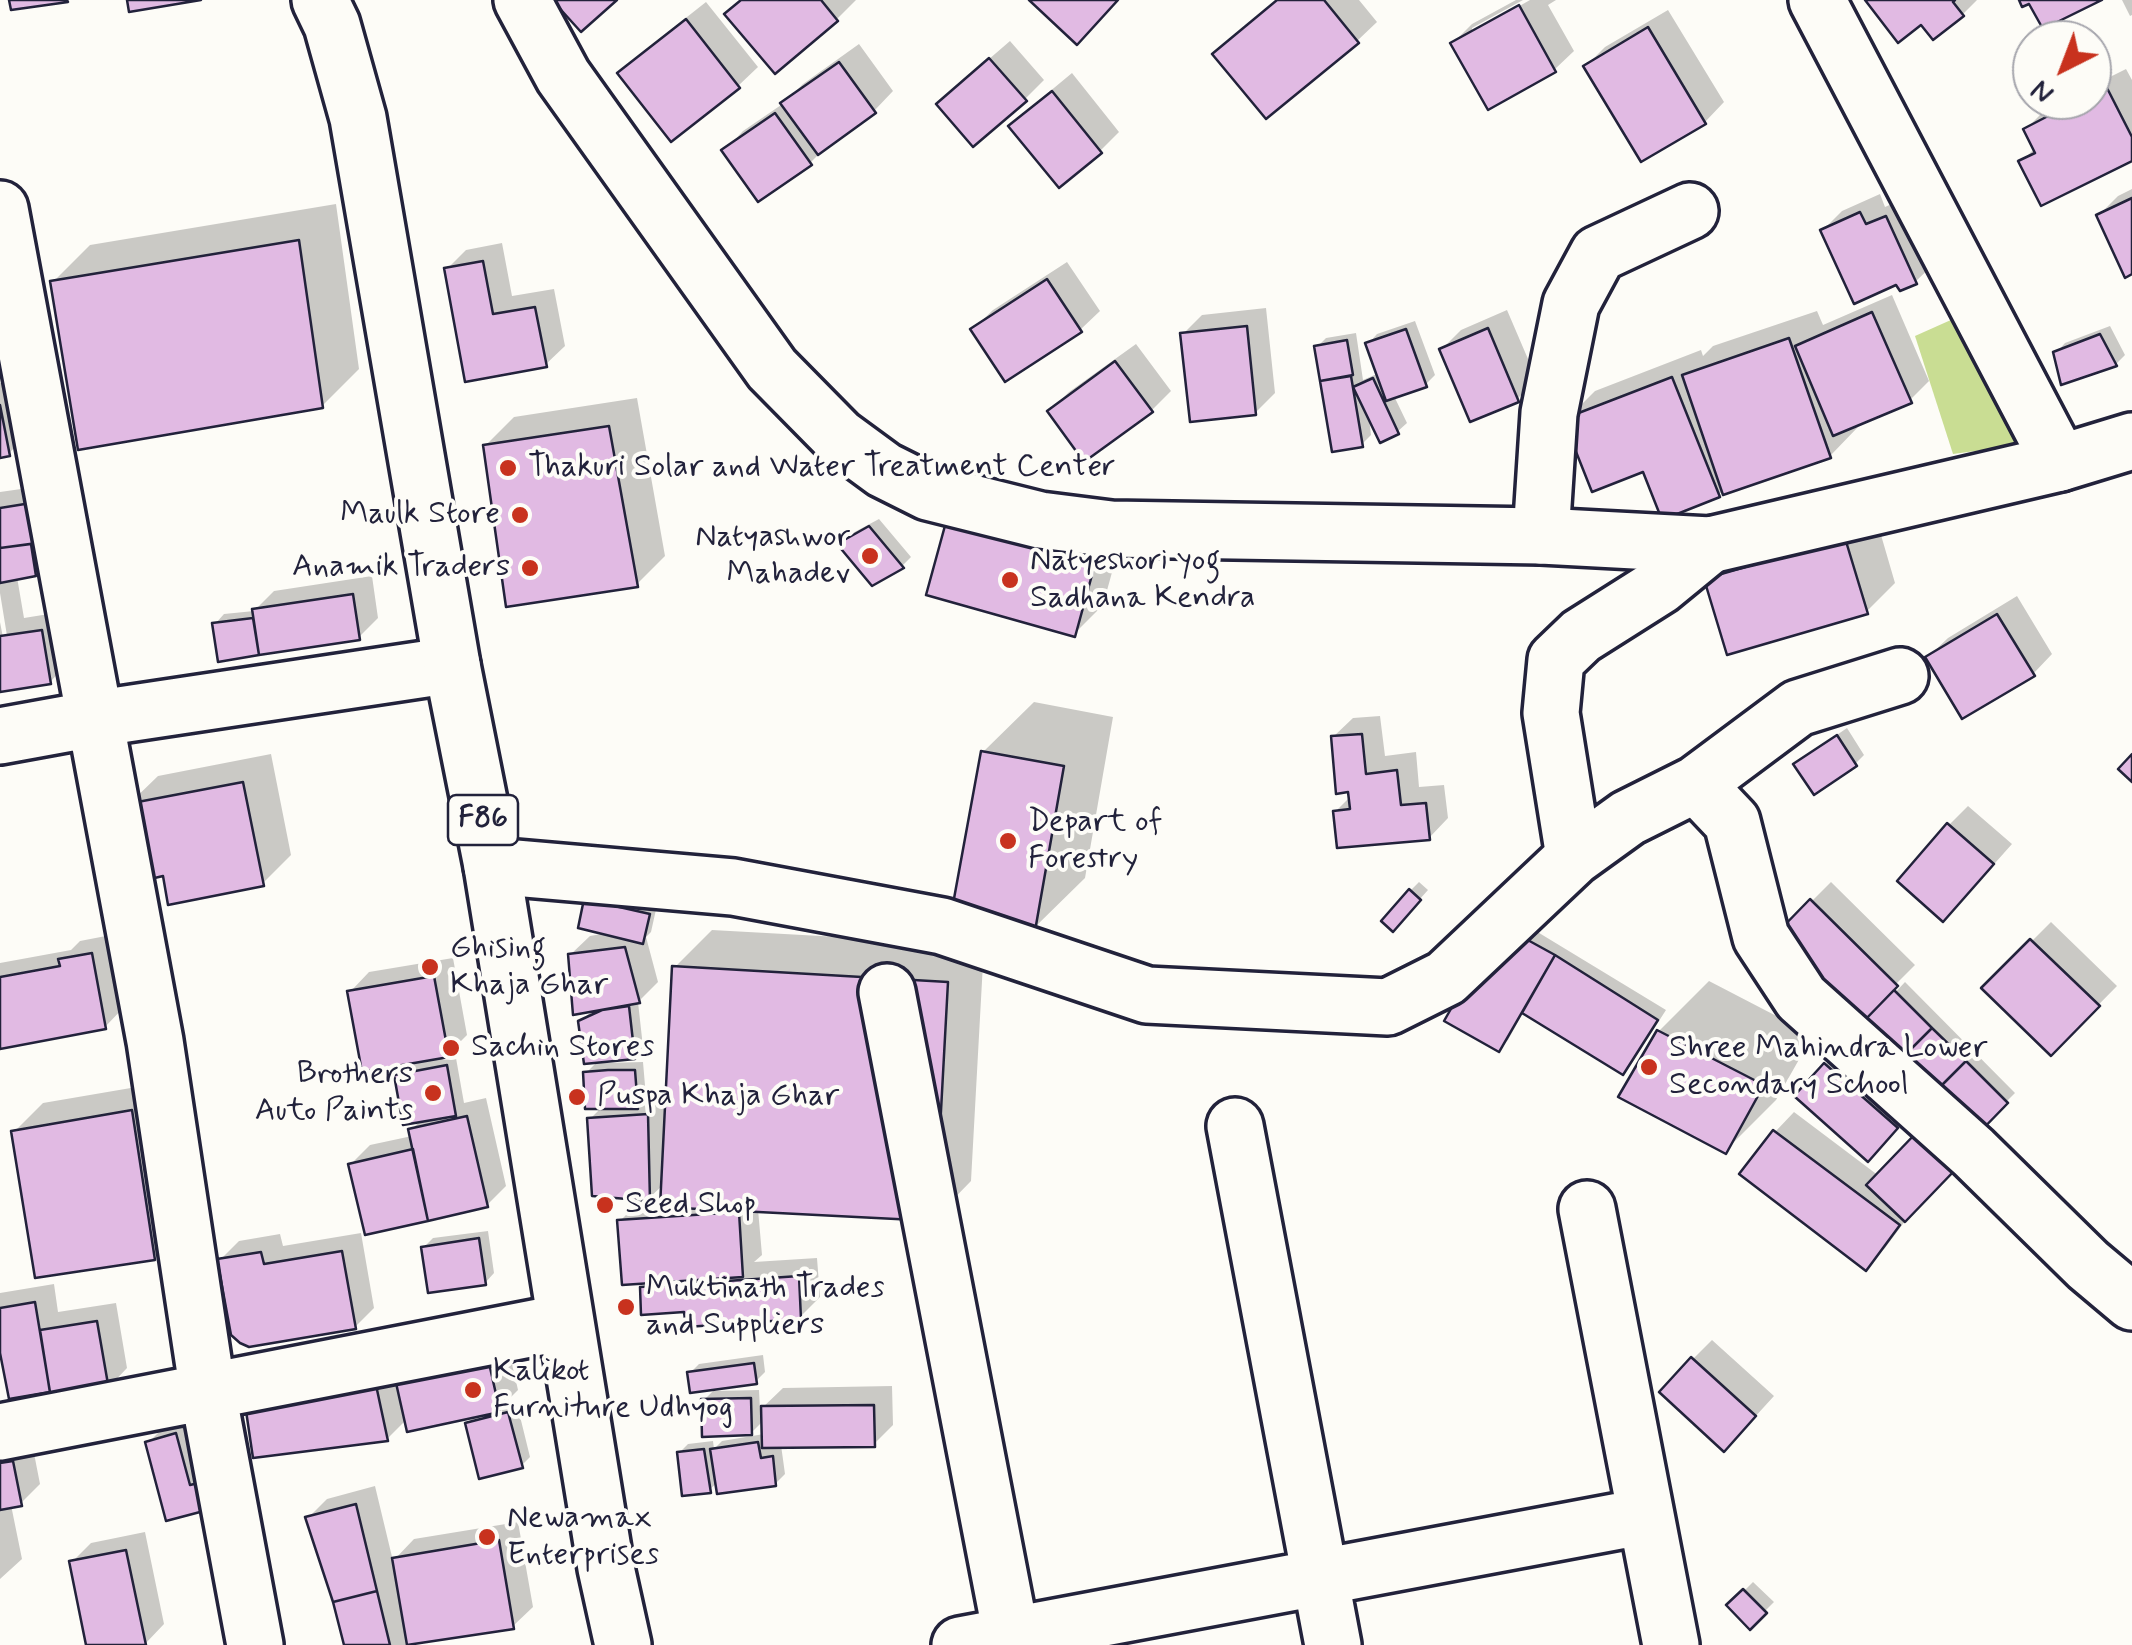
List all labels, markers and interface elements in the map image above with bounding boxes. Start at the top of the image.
north arrow [2012,20,2112,120]
text: N [2024,71,2062,111]
place label: Thakuri Solar and Water Treatment Center [528,449,1116,487]
marker: Thakuri Solar and Water Treatment Center [497,457,519,479]
place label: Maulk Store [340,496,500,534]
marker: Maulk Store [509,504,531,526]
place label: Natyashwor Mahadev [695,519,850,594]
place label: Natyeshori yog Sadhana Kendra [1030,543,1255,618]
marker: Natyashwor Mahadev [859,545,881,567]
place label: Anamik Traders [292,549,510,587]
marker: Anamik Traders [519,557,541,579]
marker: Natyeshori yog Sadhana Kendra [999,569,1021,591]
road number: F86 [448,795,518,845]
place label: Depart of Forestry [1028,804,1162,879]
marker: Depart of Forestry [997,830,1019,852]
place label: Ghising Khaja Ghar [450,930,608,1005]
marker: Ghising Khaja Ghar [419,956,441,978]
place label: Sachin Stores [471,1029,654,1067]
place label: Shree Mahindra Lower Secondary School [1669,1030,1987,1105]
marker: Sachin Stores [440,1037,462,1059]
place label: Brothers Auto Paints [255,1056,413,1131]
marker: Shree Mahindra Lower Secondary School [1638,1056,1660,1078]
place label: Puspa Khaja Ghar [597,1078,839,1116]
marker: Brothers Auto Paints [422,1082,444,1104]
marker: Puspa Khaja Ghar [566,1086,588,1108]
place label: Seed Shop [625,1186,756,1224]
marker: Seed Shop [594,1194,616,1216]
place label: Muktinath Trades and Suppliers [646,1270,885,1345]
marker: Muktinath Trades and Suppliers [615,1296,637,1318]
place label: Kalikot Furniture Udhyog [493,1353,733,1428]
marker: Kalikot Furniture Udhyog [462,1379,484,1401]
place label: Newamax Enterprises [507,1500,659,1575]
marker: Newamax Enterprises [476,1526,498,1548]

